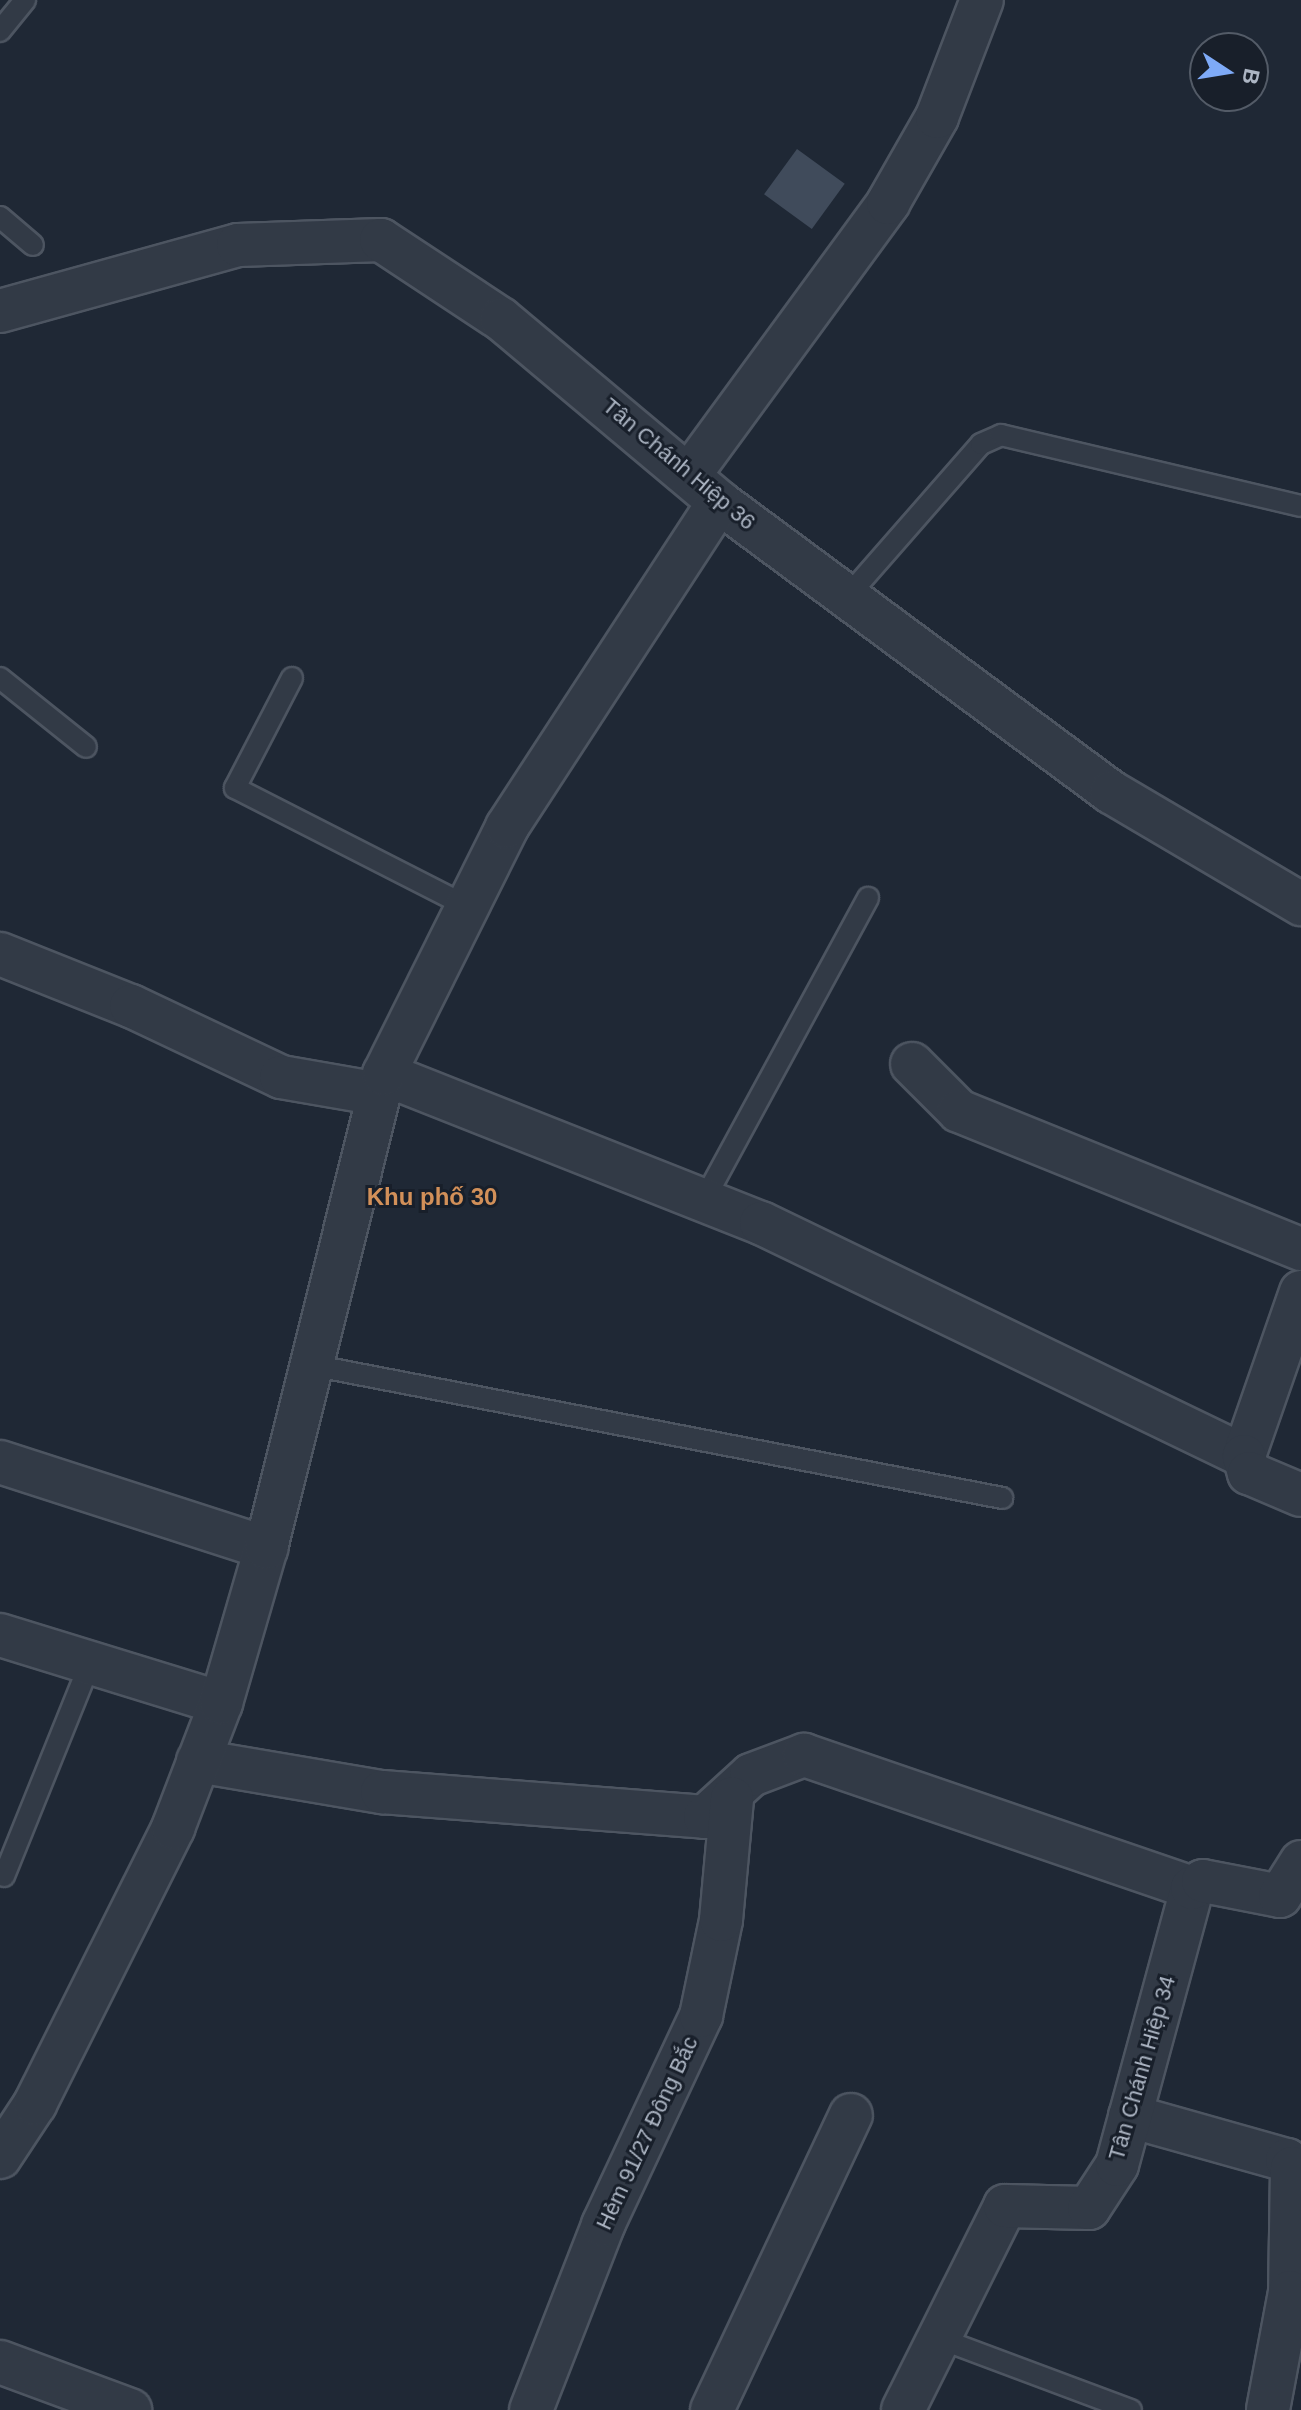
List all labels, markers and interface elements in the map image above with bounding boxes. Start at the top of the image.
north arrow [1189,32,1269,112]
text: B [1237,66,1265,87]
street label: Tân Chánh Hiệp 36 [597,393,761,535]
district label: Khu phố 30 [367,1183,497,1211]
street label: Tân Chánh Hiệp 34 [1103,1973,1181,2163]
street label: Hẻm 91/27 Đông Bắc [591,2032,703,2234]

